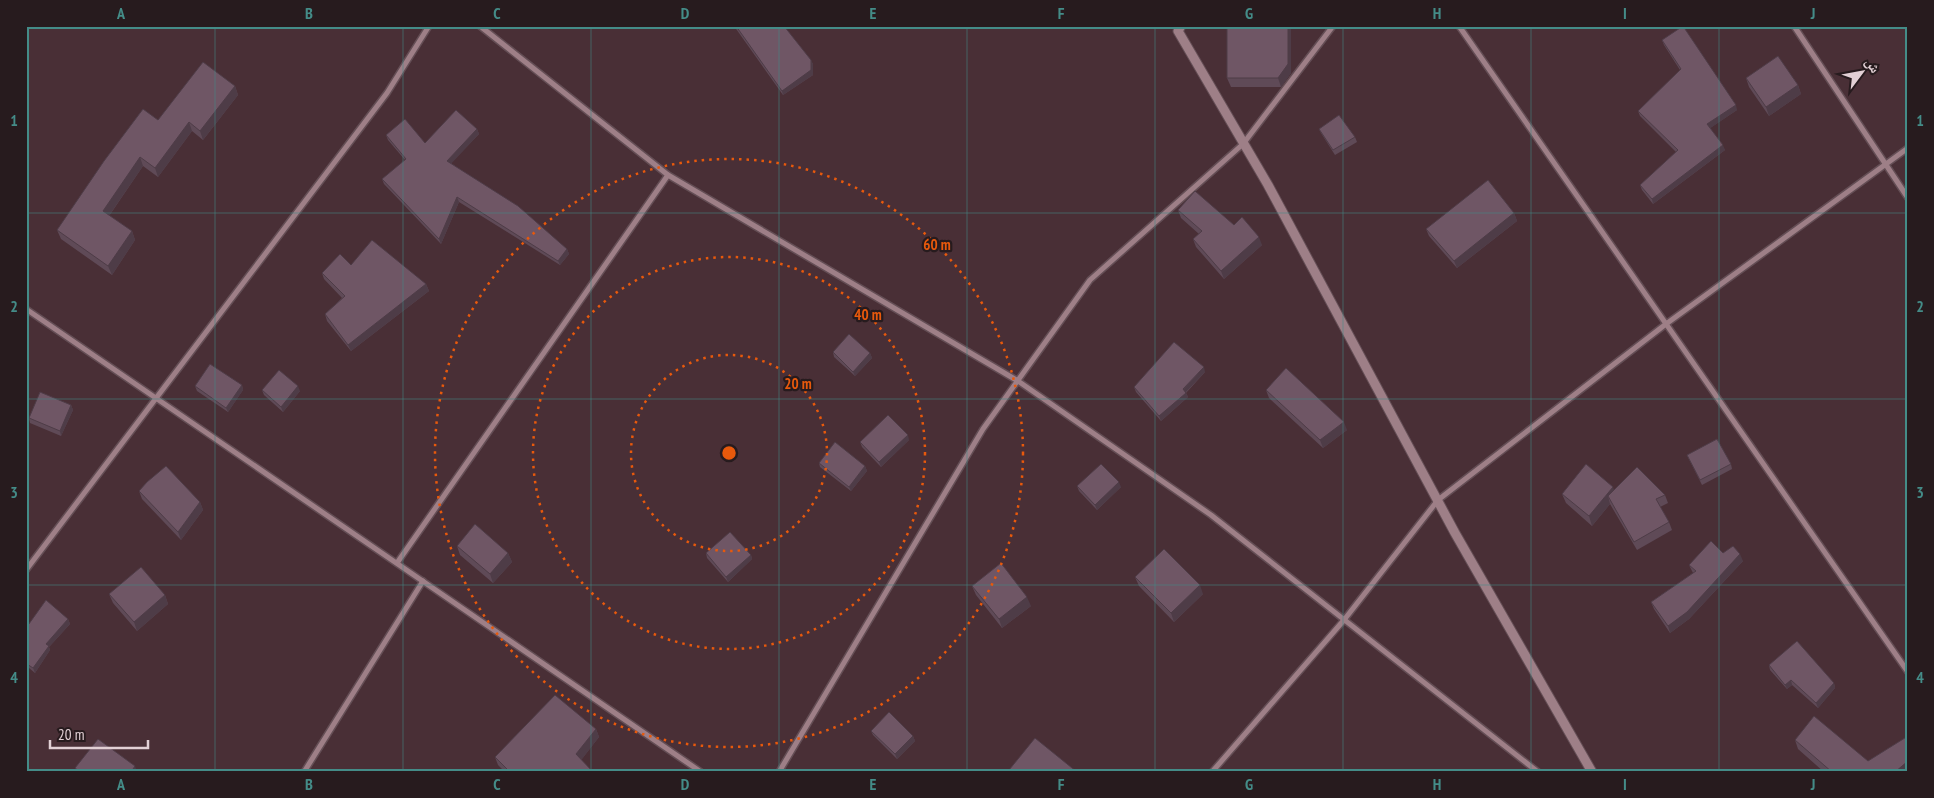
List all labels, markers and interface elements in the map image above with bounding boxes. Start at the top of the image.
text: A [116,3,126,23]
text: B [305,3,313,23]
text: C [493,3,501,23]
text: D [681,3,690,23]
text: E [870,3,877,23]
text: F [1058,3,1065,23]
text: G [1245,3,1253,23]
text: H [1433,3,1441,23]
text: I [1623,3,1627,23]
text: J [1810,3,1815,23]
north arrow [1836,48,1886,98]
text: ش [1861,54,1885,76]
text: 1 [10,110,18,130]
text: 1 [1916,110,1924,130]
text: 60 m [923,235,951,254]
text: 2 [10,296,18,316]
text: 2 [1916,296,1924,316]
text: 40 m [854,305,882,324]
text: 20 m [784,374,812,393]
centre of rings [720,444,738,462]
text: 3 [10,482,18,502]
text: 3 [1916,482,1924,502]
text: 4 [10,667,18,687]
text: 4 [1916,667,1924,687]
scale bar [50,718,148,750]
text: 20 m [58,725,84,744]
text: A [116,774,126,794]
text: B [305,774,313,794]
text: C [493,774,501,794]
text: D [681,774,690,794]
text: E [870,774,877,794]
text: F [1058,774,1065,794]
text: G [1245,774,1253,794]
text: H [1433,774,1441,794]
text: I [1623,774,1627,794]
text: J [1810,774,1815,794]

